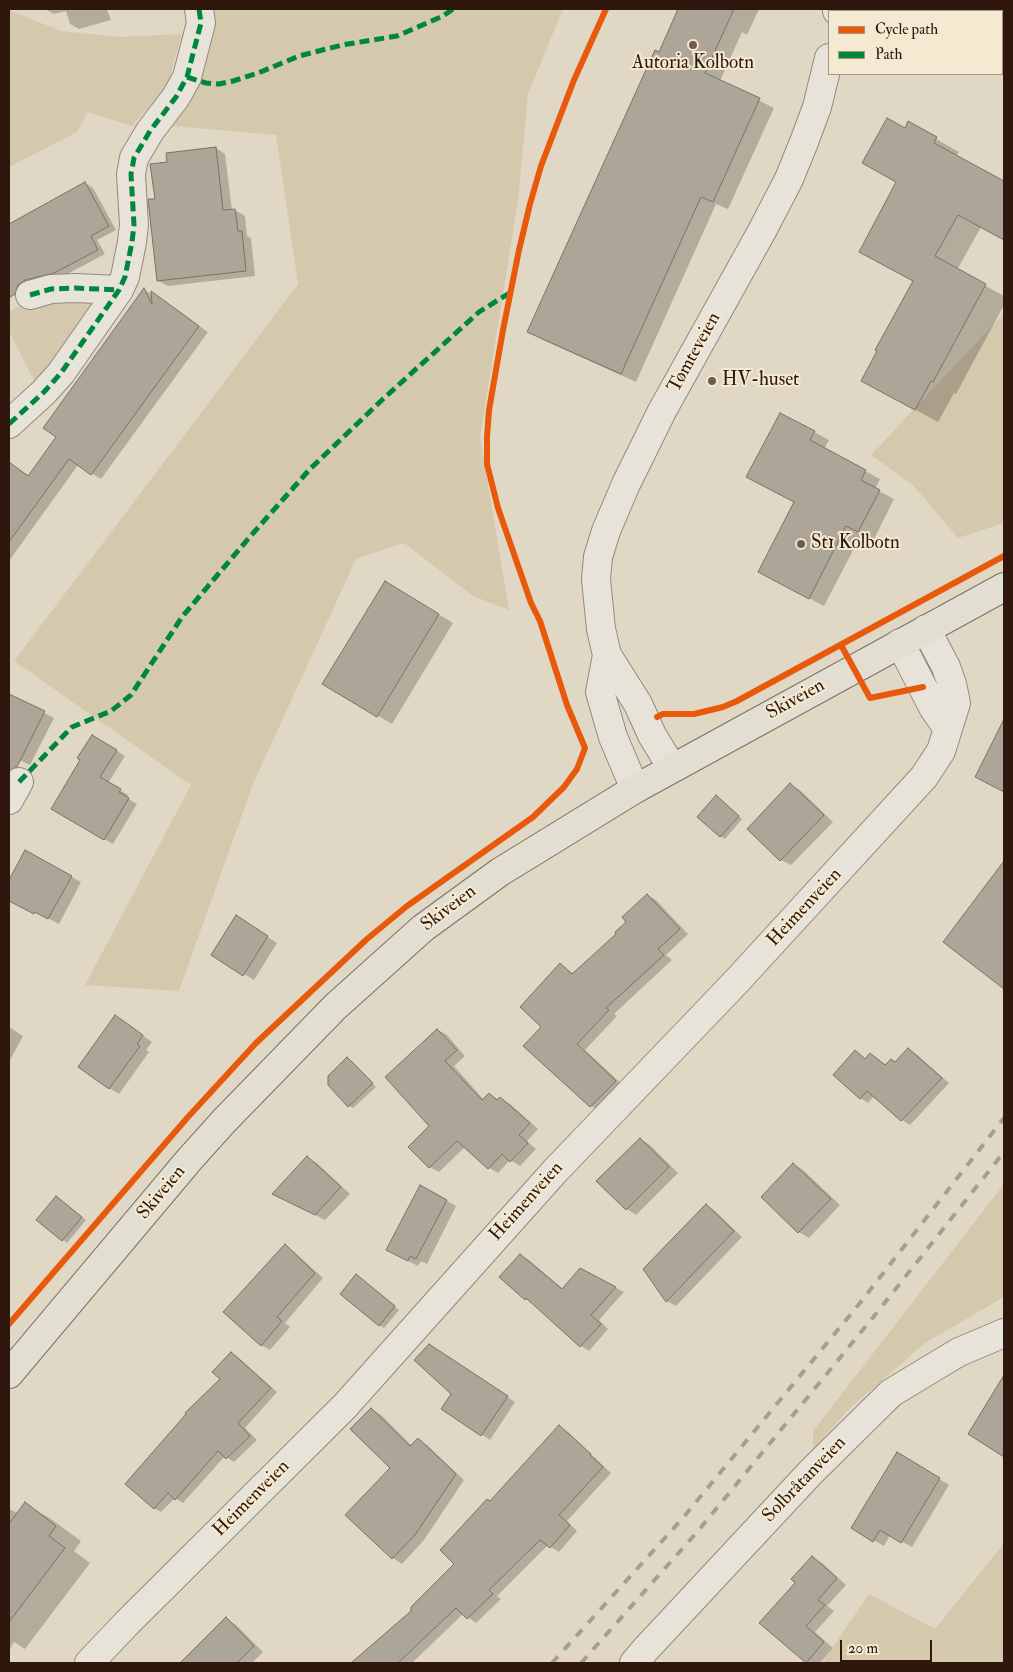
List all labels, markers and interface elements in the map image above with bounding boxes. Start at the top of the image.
legend [828,10,1003,75]
text: Cycle path [875,20,938,39]
marker: Autoria Kolbotn [687,39,699,51]
text: Path [875,45,902,64]
place label: Autoria Kolbotn [632,53,754,75]
street label: Tømteveien [664,309,726,397]
place label: HV-huset [722,370,799,392]
marker: HV-huset [706,375,718,387]
place label: St1 Kolbotn [811,533,900,555]
marker: St1 Kolbotn [795,538,807,550]
street label: Skiveien [763,675,829,725]
street label: Heimenveien [763,864,847,952]
street label: Skiveien [417,881,481,937]
street label: Heimenveien [485,1158,569,1246]
street label: Skiveien [133,1161,191,1225]
street label: Solbråtanveien [758,1432,852,1528]
street label: Heimenveien [209,1456,295,1542]
scale bar [843,1630,936,1662]
text: 20 m [848,1639,878,1658]

